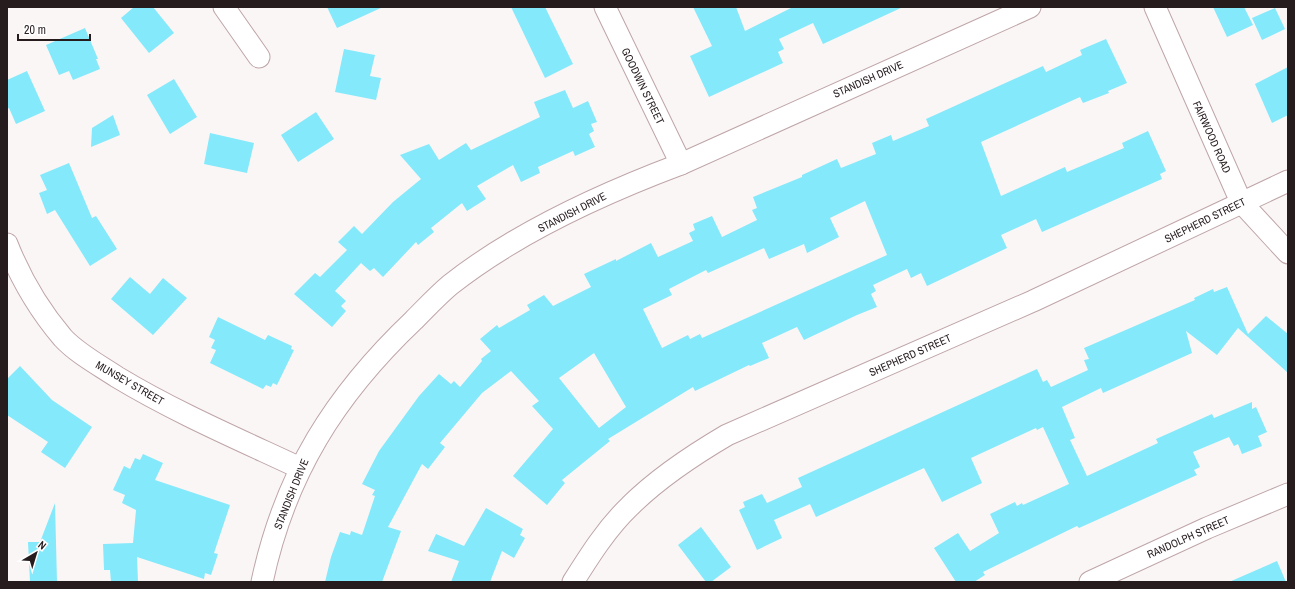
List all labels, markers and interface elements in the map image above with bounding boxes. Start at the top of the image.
scale bar [18,16,90,42]
text: 20 m [24,22,46,38]
street label: GOODWIN STREET [618,46,668,127]
street label: STANDISH DRIVE [831,57,905,101]
street label: FAIRWOOD ROAD [1190,99,1234,175]
street label: STANDISH DRIVE [535,189,609,235]
street label: SHEPHERD STREET [1162,194,1248,246]
street label: SHEPHERD STREET [867,330,954,379]
street label: MUNSEY STREET [93,358,167,408]
street label: STANDISH DRIVE [270,457,312,531]
street label: RANDOLPH STREET [1145,512,1232,561]
north arrow [16,533,56,573]
text: N [35,538,49,553]

